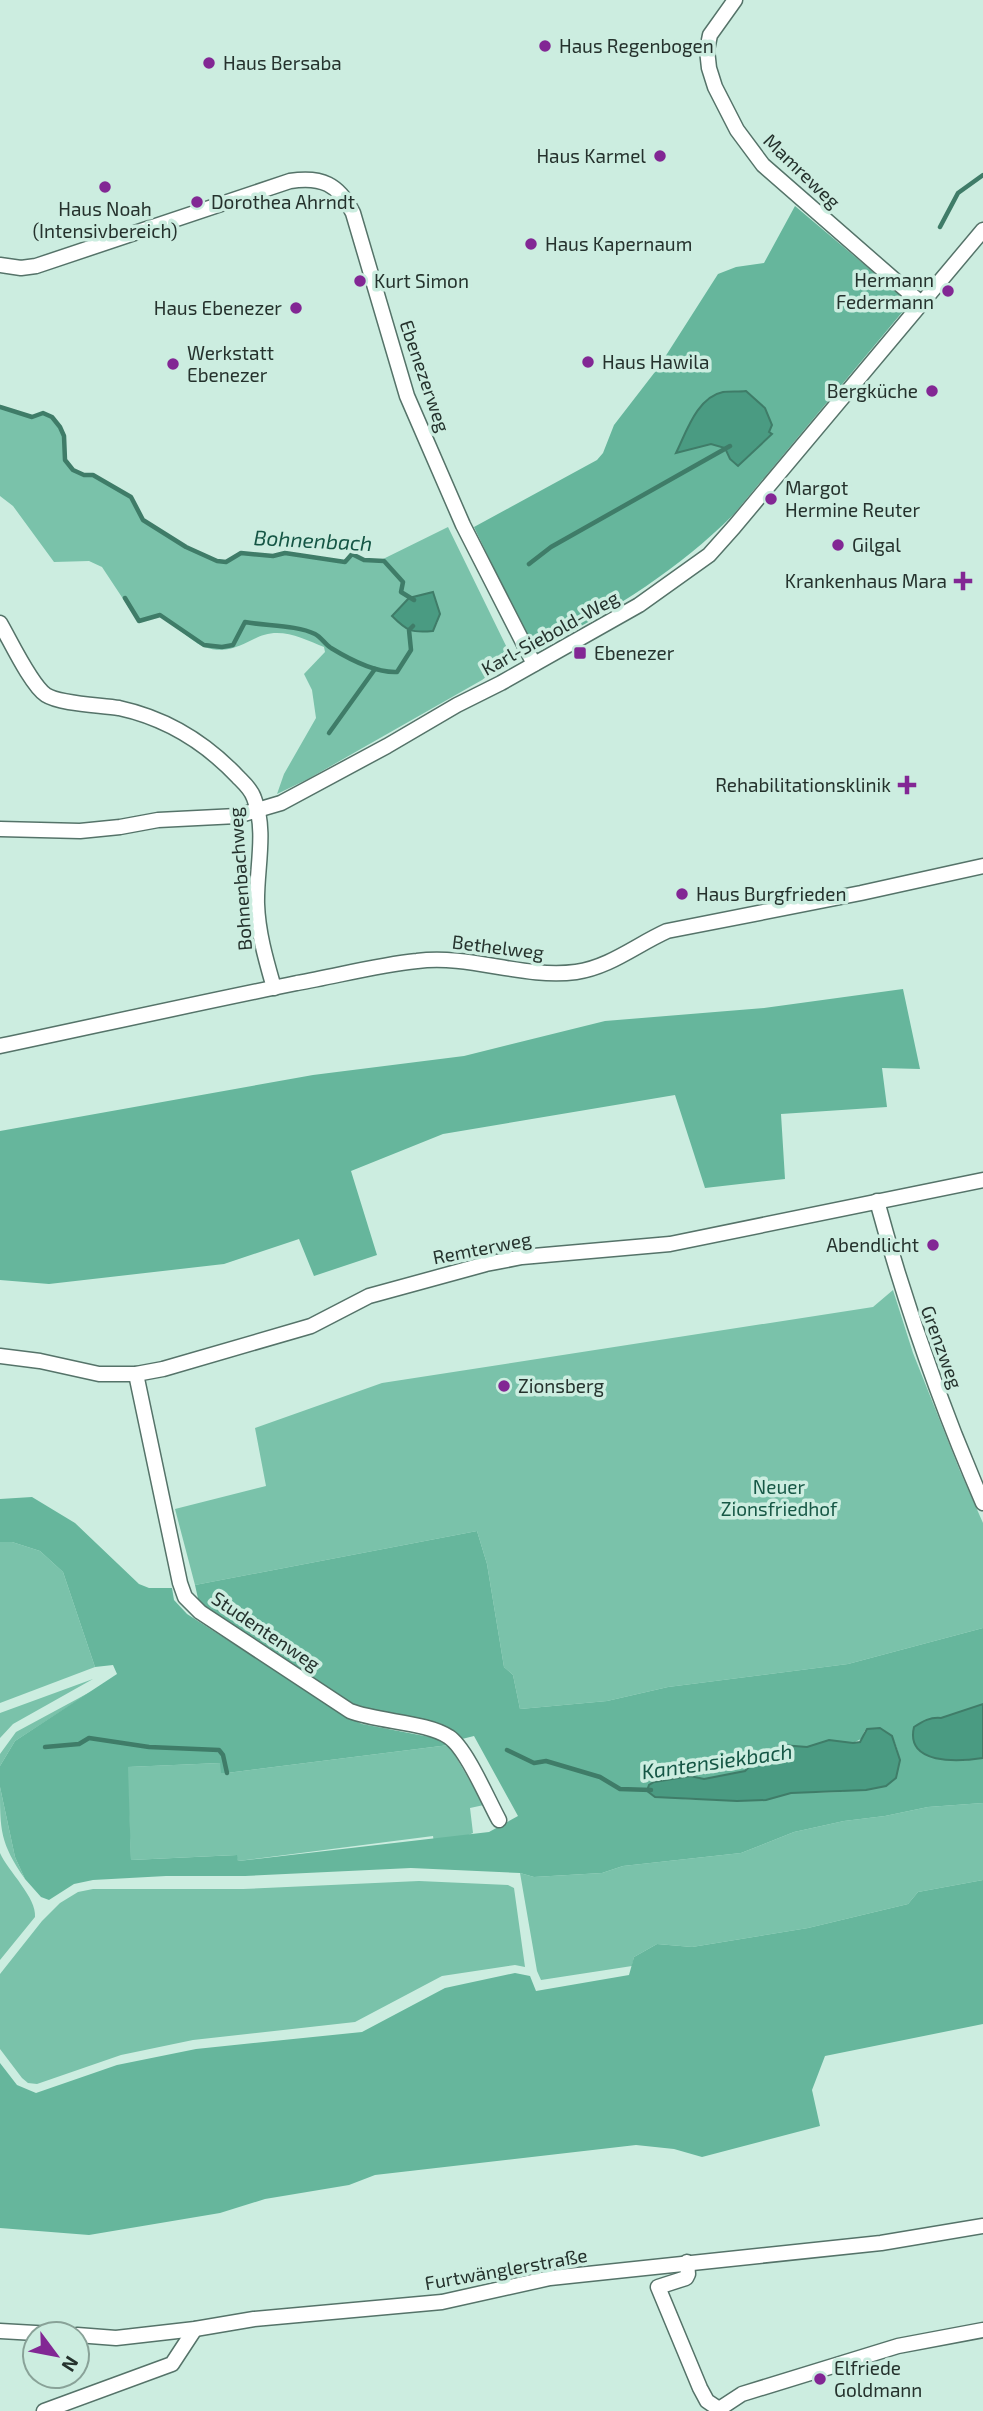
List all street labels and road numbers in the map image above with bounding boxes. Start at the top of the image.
street label: Mamreweg [759,128,846,213]
street label: Ebenezerweg [396,317,455,435]
street label: Karl-Siebold-Weg [477,585,623,680]
street label: Bohnenbachweg [223,806,256,952]
street label: Bethelweg [451,929,546,964]
street label: Remterweg [431,1227,534,1268]
street label: Grenzweg [917,1302,968,1392]
street label: Studentenweg [208,1586,325,1675]
street label: Furtwänglerstraße [423,2243,589,2294]

